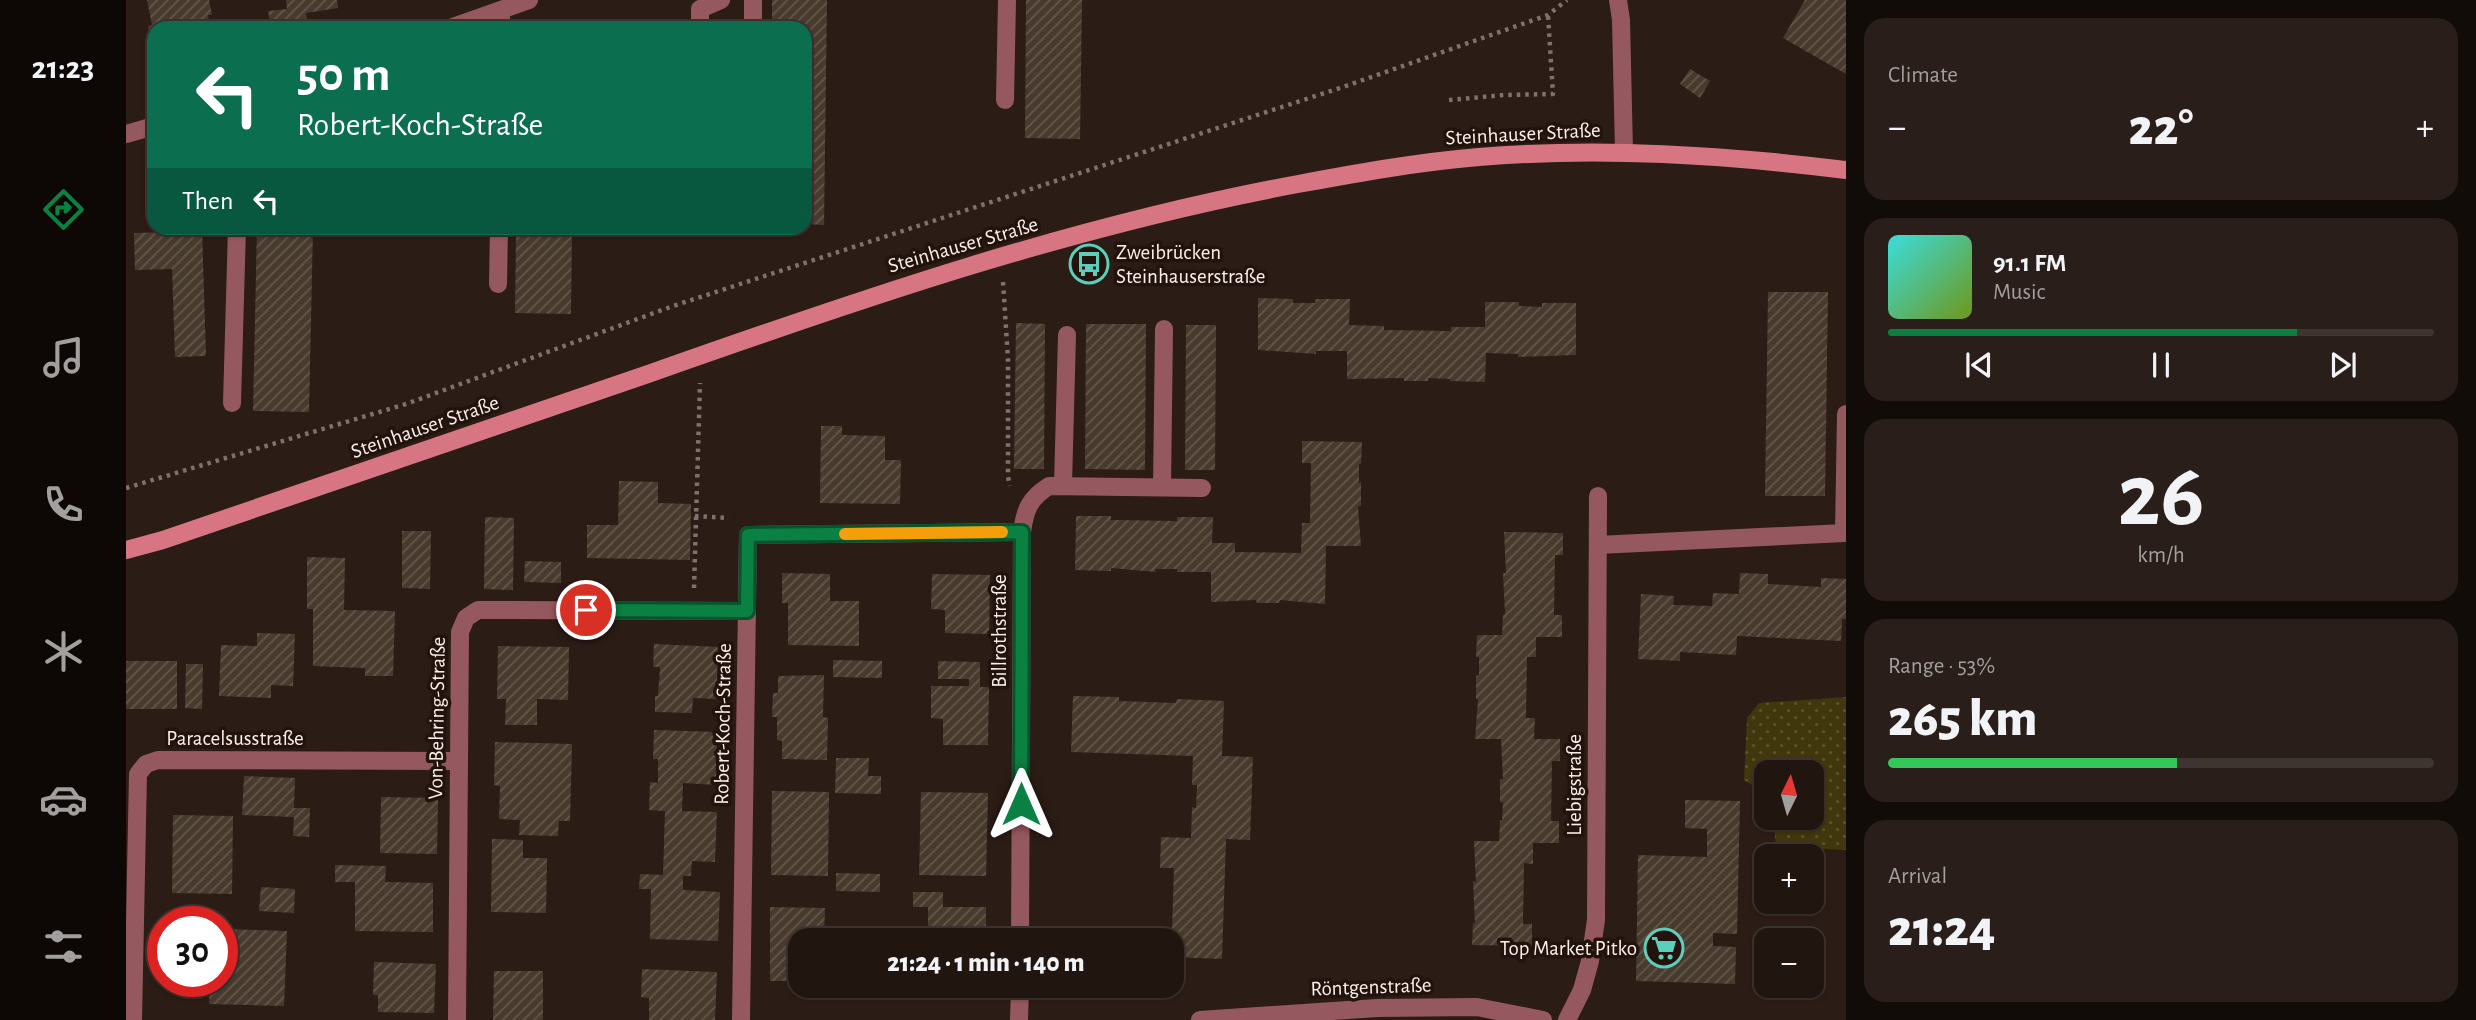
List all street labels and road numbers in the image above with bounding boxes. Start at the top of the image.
street label: Steinhauser Straße [1445,119,1601,149]
street label: Steinhauser Straße [886,214,1040,276]
street label: Steinhauser Straße [348,392,502,462]
street label: Billrothstraße [989,574,1010,688]
street label: Von-Behring-Straße [425,636,449,800]
street label: Robert-Koch-Straße [711,643,735,805]
street label: Paracelsusstraße [166,728,304,749]
street label: Liebigstraße [1564,734,1585,836]
street label: Röntgenstraße [1310,974,1432,1000]

